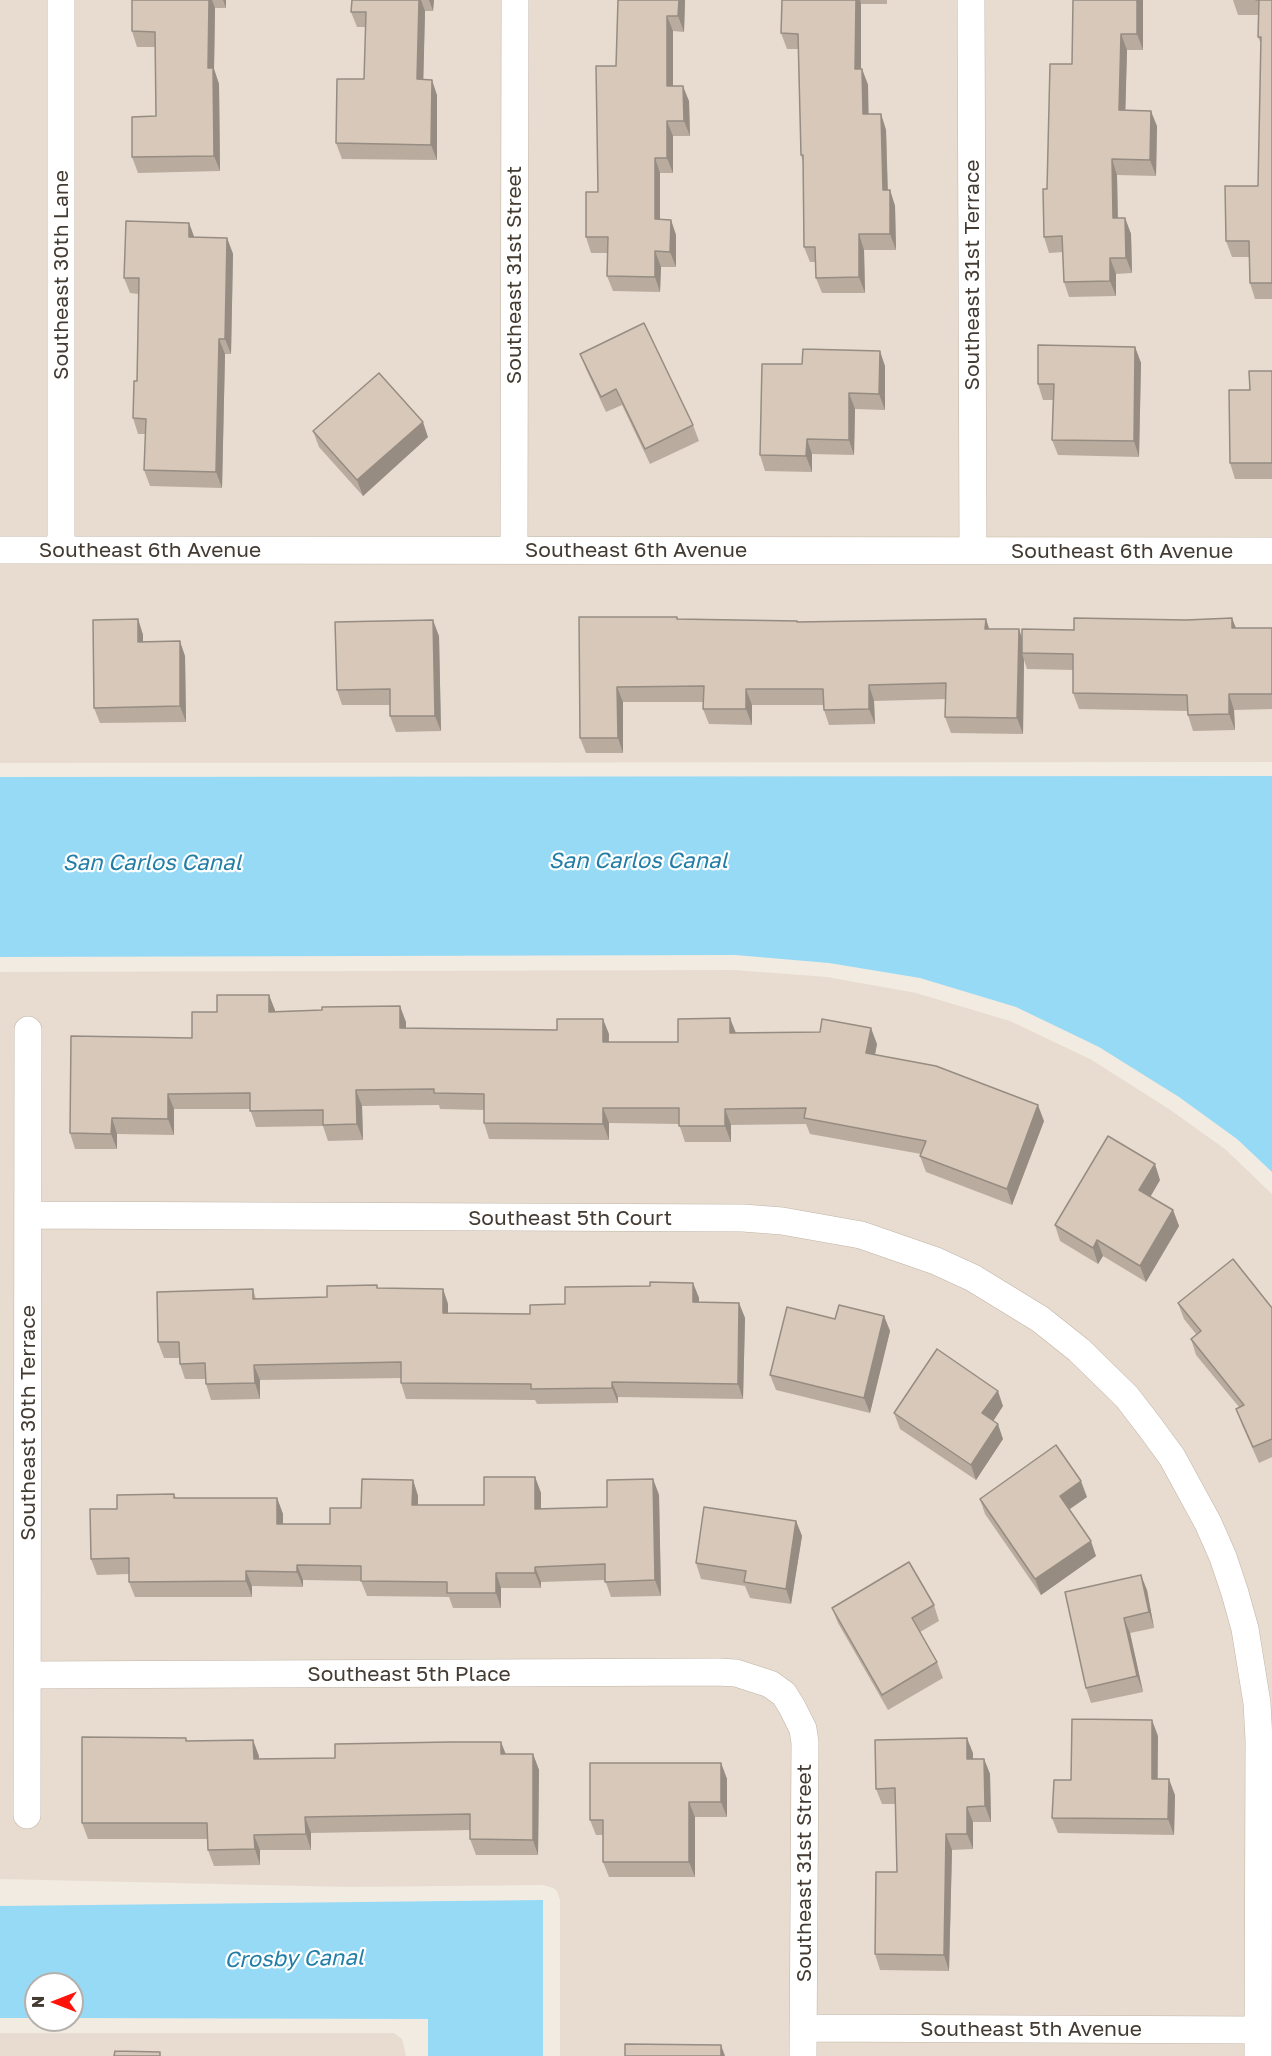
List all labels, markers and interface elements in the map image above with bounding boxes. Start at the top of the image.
street label: Southeast 31st Terrace [959,159,985,391]
street label: Southeast 31st Street [501,166,527,384]
street label: Southeast 30th Lane [48,170,74,380]
street label: Southeast 6th Avenue [39,537,261,563]
street label: Southeast 6th Avenue [525,537,747,563]
street label: Southeast 6th Avenue [1011,538,1233,564]
water label: San Carlos Canal [548,848,728,874]
water label: San Carlos Canal [62,850,242,876]
street label: Southeast 5th Court [468,1205,672,1231]
street label: Southeast 30th Terrace [15,1305,41,1541]
street label: Southeast 5th Place [307,1661,511,1687]
street label: Southeast 31st Street [791,1764,817,1982]
water label: Crosby Canal [224,1945,364,1973]
north arrow [24,1972,84,2032]
text: N [28,1996,48,2008]
street label: Southeast 5th Avenue [920,2016,1142,2042]

